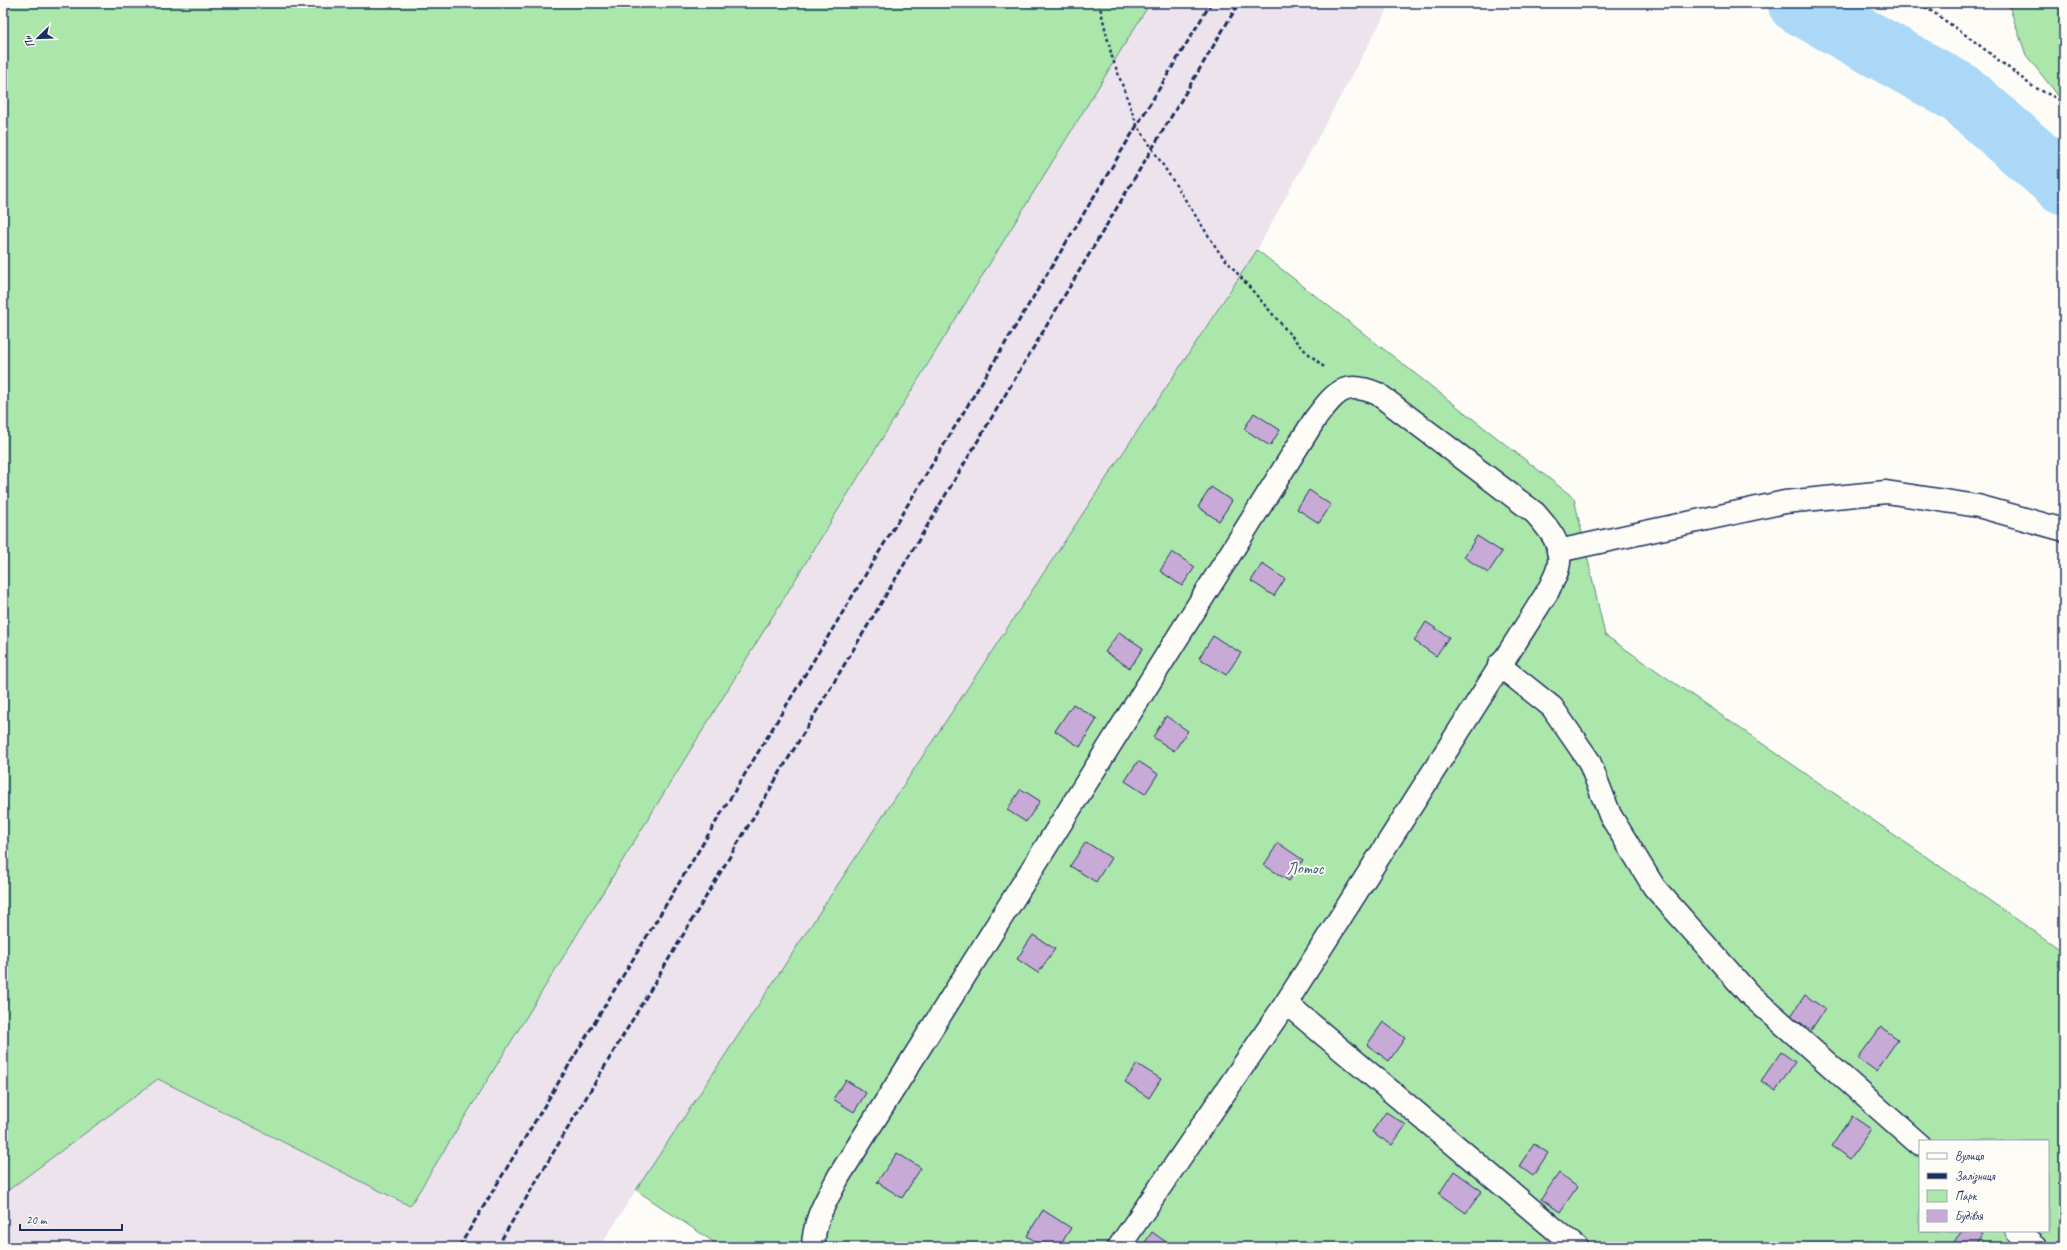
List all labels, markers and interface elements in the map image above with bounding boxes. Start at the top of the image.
north arrow [18,18,58,58]
text: Пн [20,33,37,50]
park label: Лотос [1287,858,1324,879]
legend [1919,1140,2049,1232]
text: Вулиця [1955,1148,1984,1164]
text: Залізниця [1955,1168,1996,1184]
text: Парк [1955,1188,1978,1204]
scale bar [20,1206,122,1232]
text: Будівля [1955,1208,1984,1224]
text: 20 m [26,1212,48,1228]

